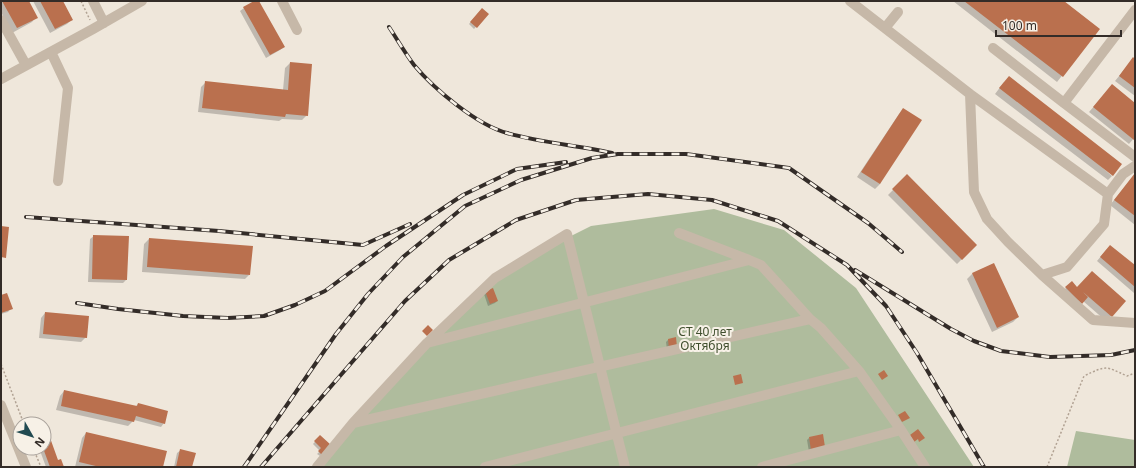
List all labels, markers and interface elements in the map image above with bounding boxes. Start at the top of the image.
scale bar [996,12,1121,38]
text: 100 m [1002,17,1037,34]
park label: СТ 40 лет Октября [678,323,732,354]
north arrow [12,416,52,456]
text: N [32,434,49,451]

